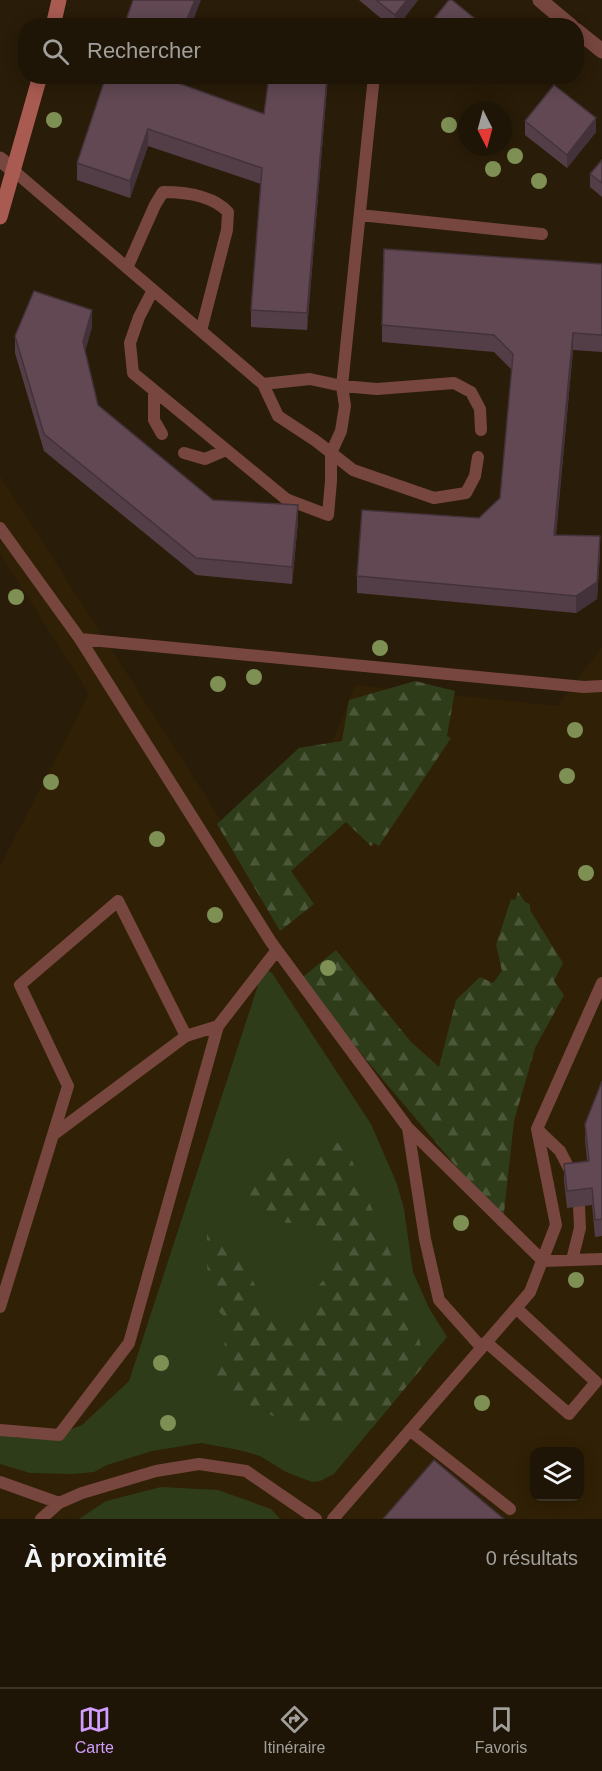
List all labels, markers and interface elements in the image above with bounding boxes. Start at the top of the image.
search box [18,18,584,84]
icon: search [39,35,72,68]
text: Rechercher [87,38,201,63]
north arrow [458,102,512,156]
map controls [530,1447,584,1501]
button: layers [530,1447,584,1501]
text: À proximité [24,1543,167,1573]
text: 0 résultats [486,1547,578,1569]
tab: Carte [75,1703,114,1757]
tab: Itinéraire [263,1703,325,1757]
tab: Favoris [475,1703,527,1757]

